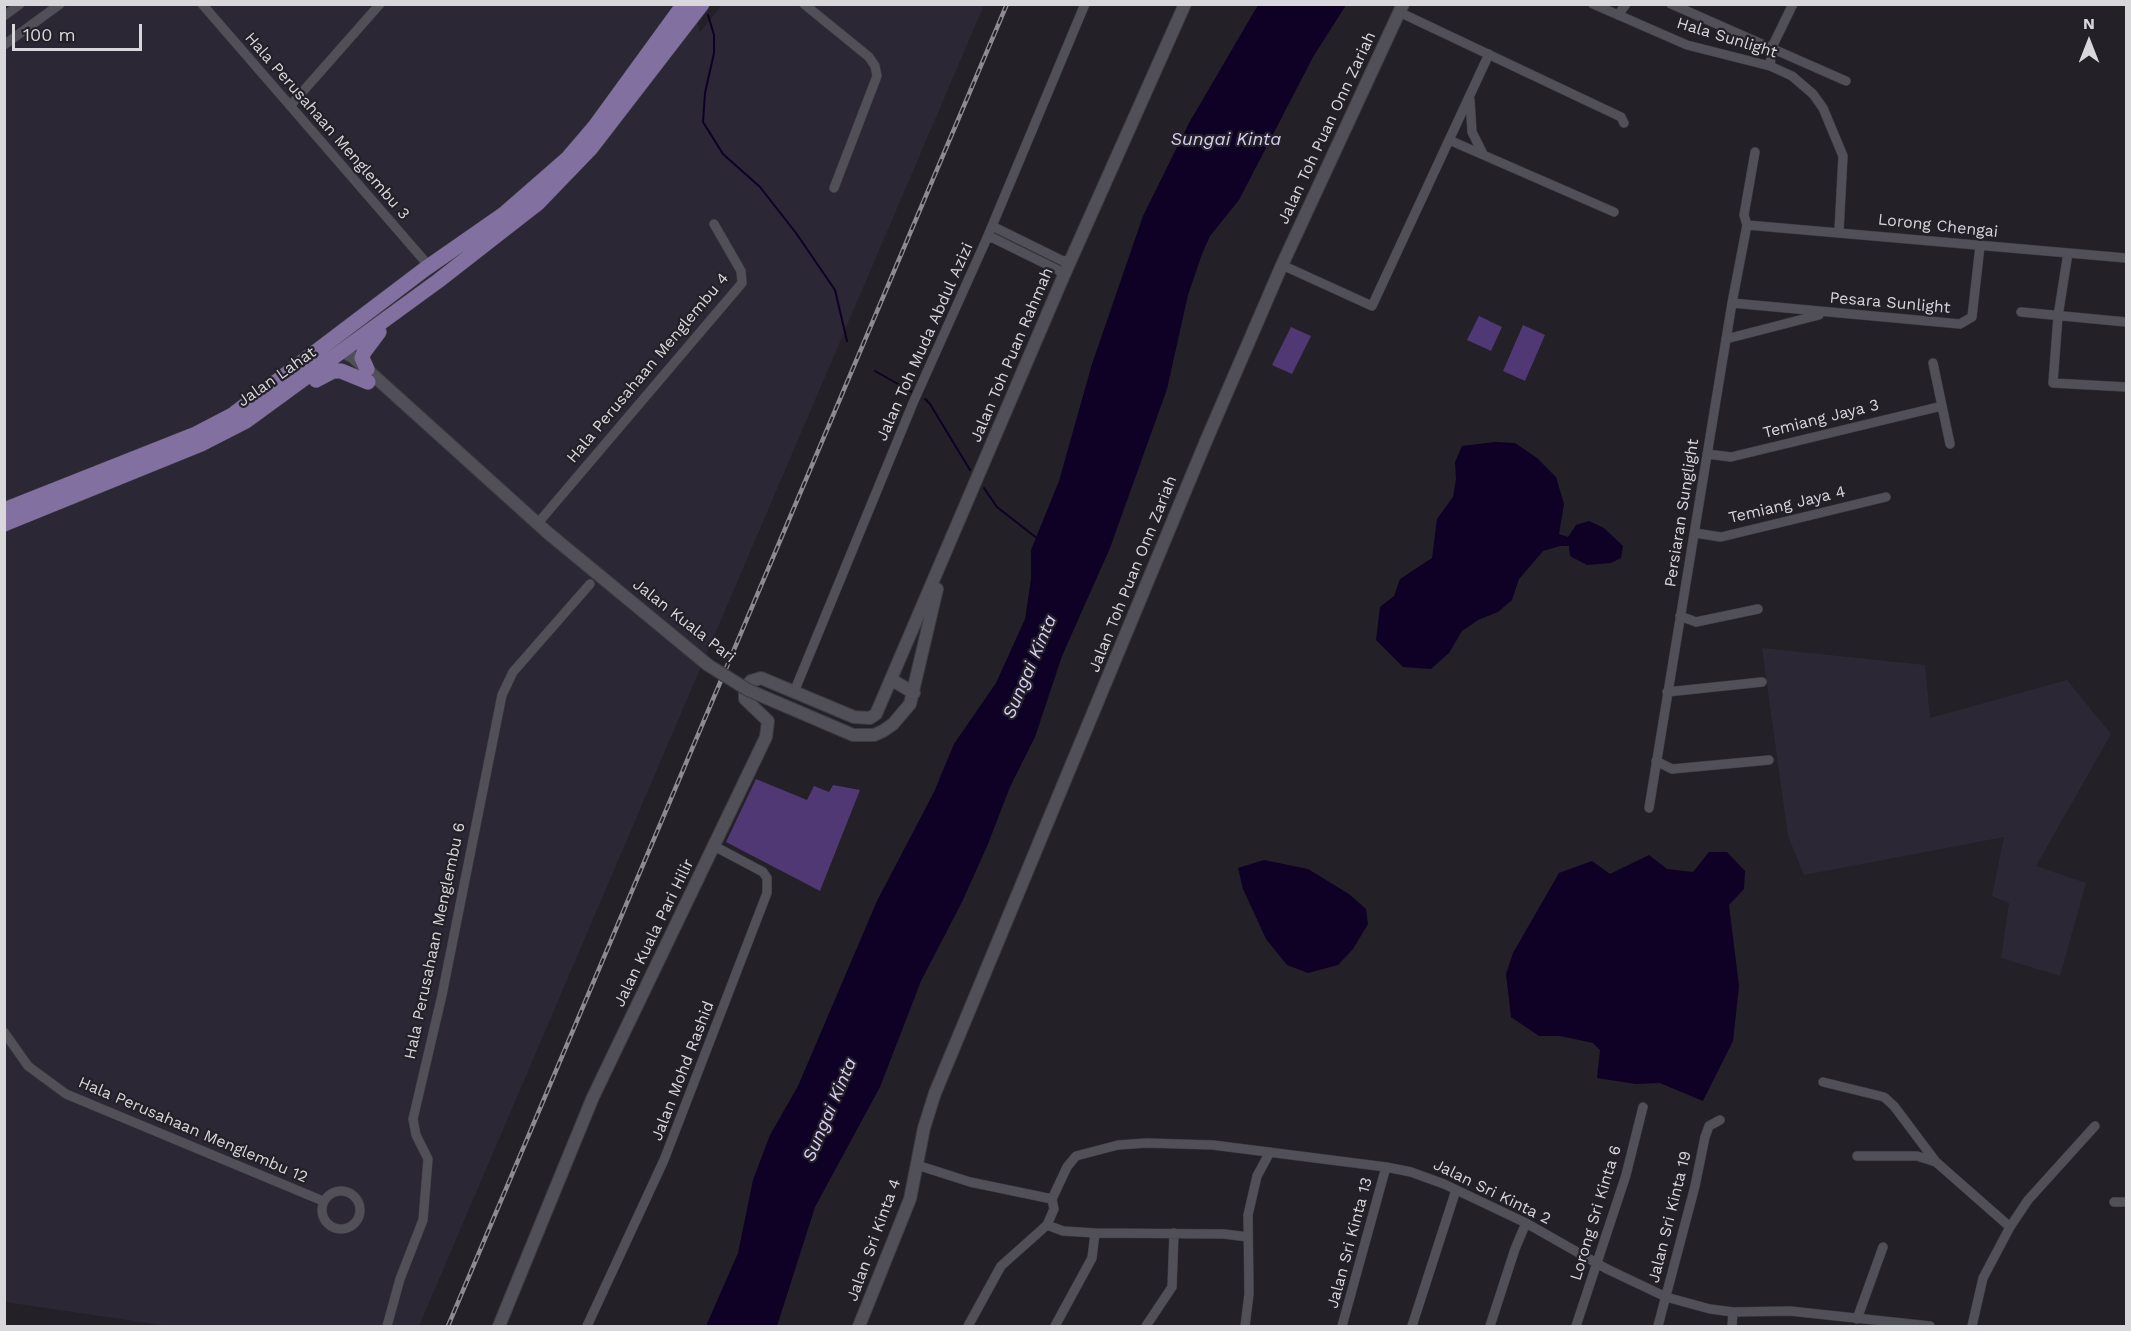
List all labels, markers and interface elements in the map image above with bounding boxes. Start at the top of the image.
scale bar [15,12,146,50]
north arrow [2059,12,2119,72]
street label: Hala Sunlight [1674,14,1780,62]
text: N [2083,14,2095,33]
text: 100 m [23,24,76,45]
street label: Hala Perusahaan Menglembu 3 [241,29,413,223]
street label: Jalan Toh Puan Onn Zariah [1274,29,1380,227]
water label: Sungai Kinta [1171,129,1281,151]
street label: Lorong Chengai [1877,210,1999,242]
street label: Jalan Toh Muda Abdul Azizi [873,240,977,444]
street label: Jalan Toh Puan Rahmah [966,265,1058,445]
street label: Hala Perusahaan Menglembu 4 [563,269,733,467]
street label: Pesara Sunlight [1829,288,1951,318]
street label: Jalan Lahat [234,343,320,411]
street label: Temiang Jaya 3 [1761,395,1881,443]
street label: Persiaran Sunglight [1661,437,1703,589]
street label: Jalan Toh Puan Onn Zariah [1085,473,1181,675]
street label: Temiang Jaya 4 [1727,482,1847,528]
street label: Jalan Kuala Pari [629,575,739,667]
water label: Sungai Kinta [998,612,1062,722]
street label: Hala Perusahaan Menglembu 6 [400,821,470,1061]
street label: Jalan Kuala Pari Hilir [610,856,698,1010]
street label: Jalan Mohd Rashid [648,998,718,1144]
water label: Sungai Kinta [798,1055,862,1165]
street label: Hala Perusahaan Menglembu 12 [75,1073,311,1187]
street label: Lorong Sri Kinta 6 [1566,1143,1626,1283]
street label: Jalan Sri Kinta 19 [1644,1149,1696,1285]
street label: Jalan Sri Kinta 2 [1430,1155,1554,1229]
street label: Jalan Sri Kinta 13 [1323,1175,1377,1311]
street label: Jalan Sri Kinta 4 [843,1176,905,1304]

